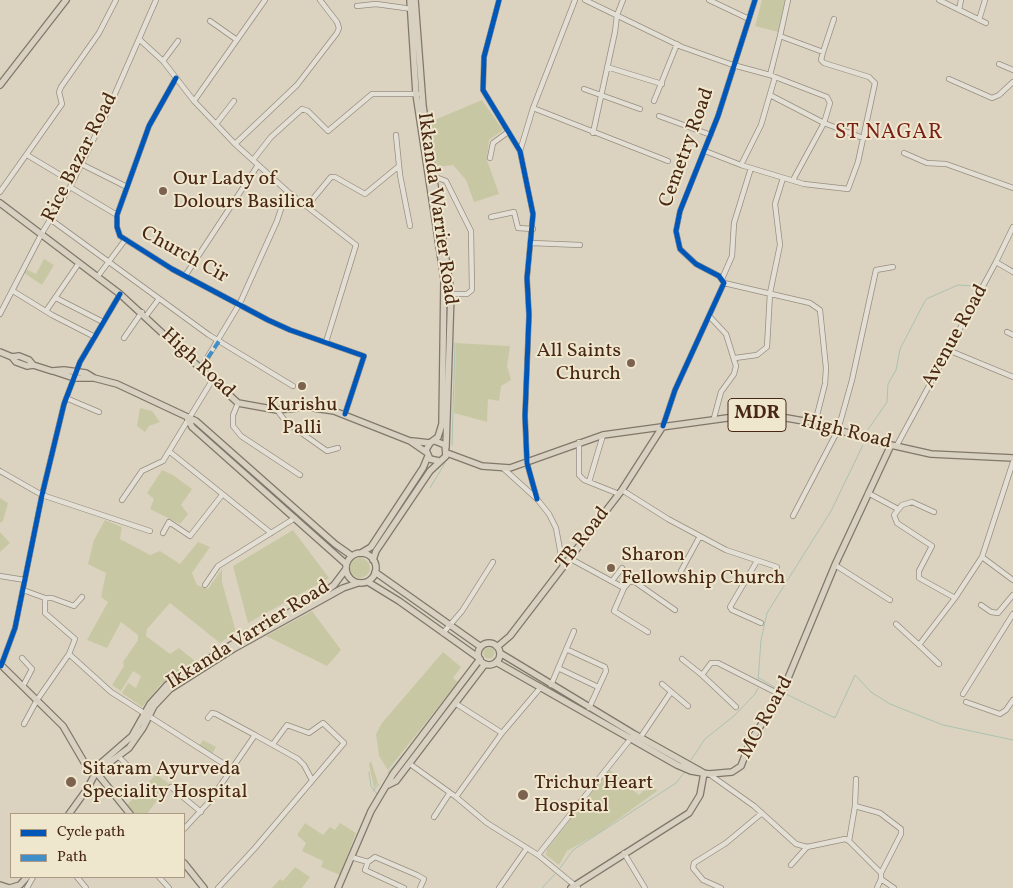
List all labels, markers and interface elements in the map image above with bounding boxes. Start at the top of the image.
street label: Cemetry Road [655,85,721,211]
street label: Rice Bazar Road [38,89,124,227]
street label: Ikkanda Warrier Road [411,111,461,307]
district label: ST NAGAR [834,121,944,147]
place label: Our Lady of Dolours Basilica [173,168,315,215]
marker: Our Lady of Dolours Basilica [157,185,169,197]
street label: Church Cir [136,222,232,290]
street label: Avenue Road [918,281,994,393]
street label: High Road [155,324,239,404]
place label: All Saints Church [536,340,621,387]
marker: All Saints Church [625,357,637,369]
marker: Kurishu Palli [296,380,308,392]
place label: Kurishu Palli [267,394,337,441]
road number: MDR [728,398,786,432]
street label: High Road [798,410,894,456]
street label: TB Road [552,503,616,575]
place label: Sharon Fellowship Church [621,544,786,591]
marker: Sharon Fellowship Church [605,562,617,574]
street label: Ikkanda Varrier Road [163,576,335,696]
street label: MO Roard [734,672,800,764]
place label: Sitaram Ayurveda Speciality Hospital [82,758,247,805]
place label: Trichur Heart Hospital [534,772,653,819]
marker: Sitaram Ayurveda Speciality Hospital [64,775,78,789]
marker: Trichur Heart Hospital [516,788,530,802]
legend [10,813,185,878]
text: Cycle path [57,822,125,843]
text: Path [57,847,87,868]

